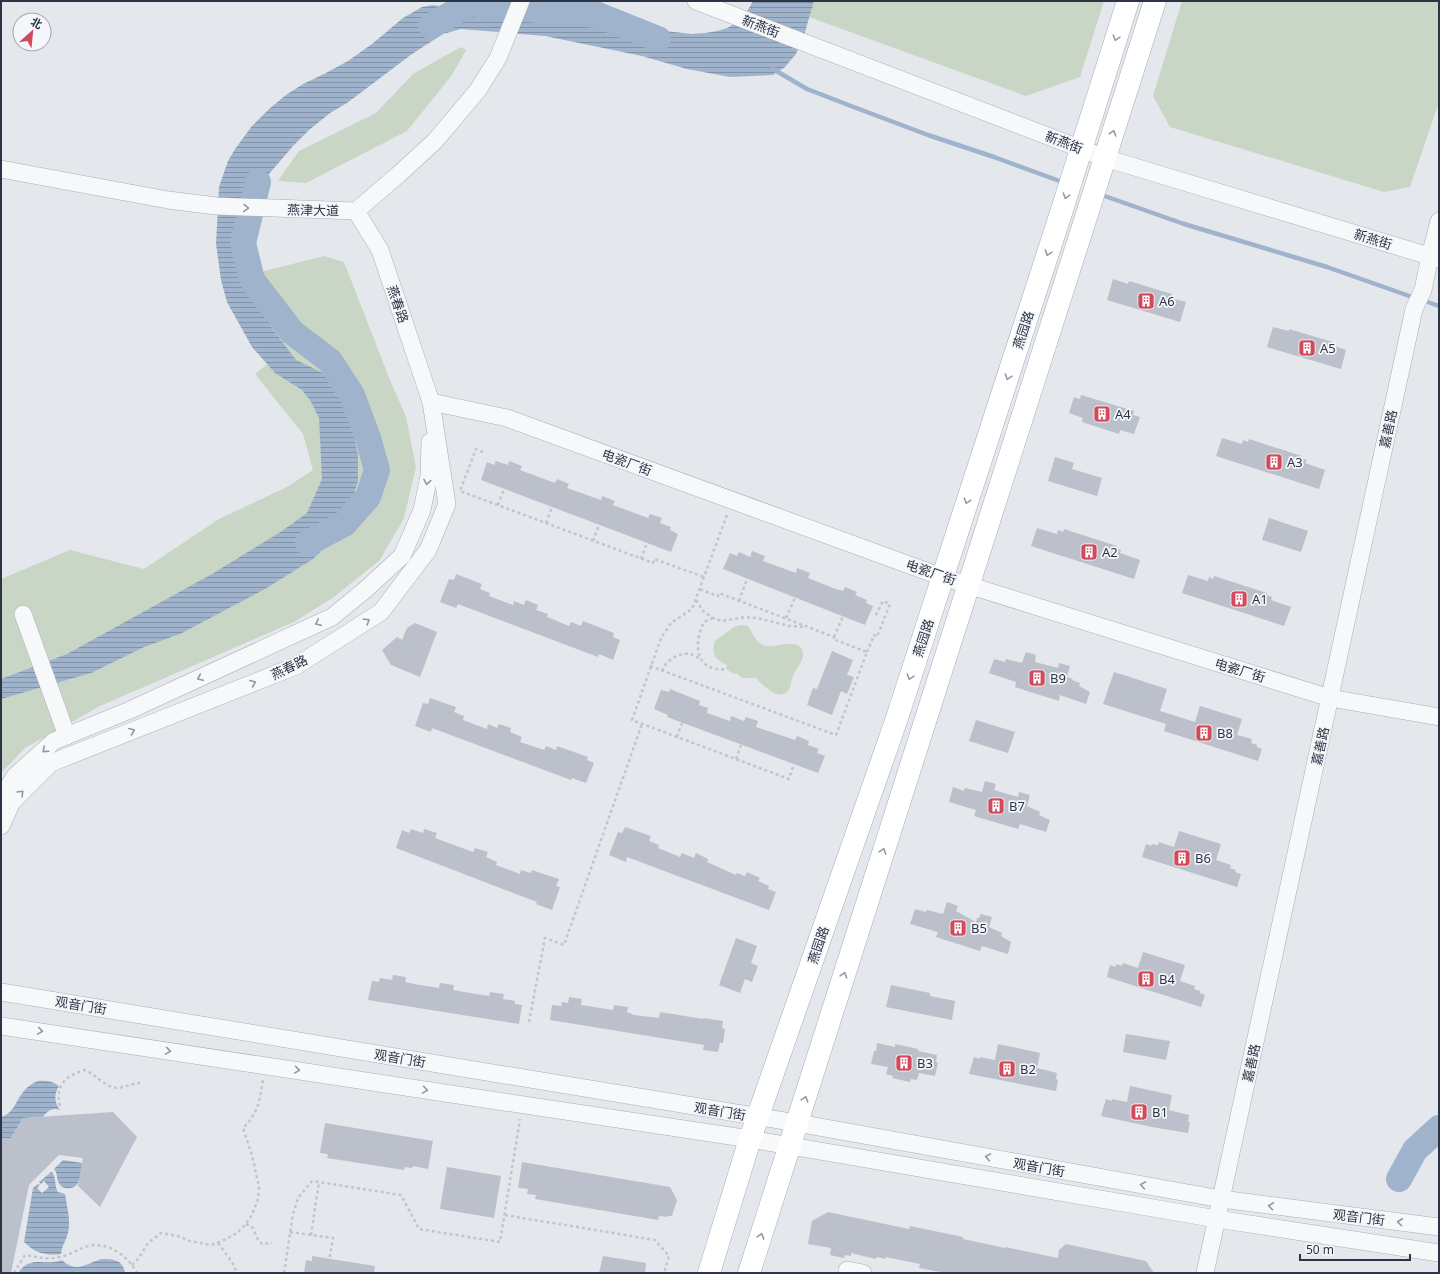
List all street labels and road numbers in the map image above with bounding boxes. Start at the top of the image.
street label: 新燕街 [740,11,782,41]
street label: 新燕街 [1043,127,1085,157]
street label: 燕津大道 [287,201,339,219]
street label: 新燕街 [1352,225,1394,253]
street label: 燕春路 [383,283,413,325]
street label: 燕园路 [1008,309,1038,351]
street label: 嘉善路 [1375,408,1401,450]
street label: 电瓷厂街 [599,445,655,479]
street label: 电瓷厂街 [903,555,959,589]
street label: 燕园路 [908,617,938,659]
street label: 燕春路 [268,650,310,684]
street label: 电瓷厂街 [1212,654,1268,686]
street label: 嘉善路 [1307,725,1333,767]
street label: 燕园路 [803,924,833,966]
street label: 观音门街 [54,992,108,1018]
street label: 嘉善路 [1238,1042,1264,1084]
street label: 观音门街 [373,1045,427,1071]
street label: 观音门街 [693,1098,747,1124]
street label: 观音门街 [1012,1154,1066,1180]
street label: 观音门街 [1332,1205,1386,1229]

